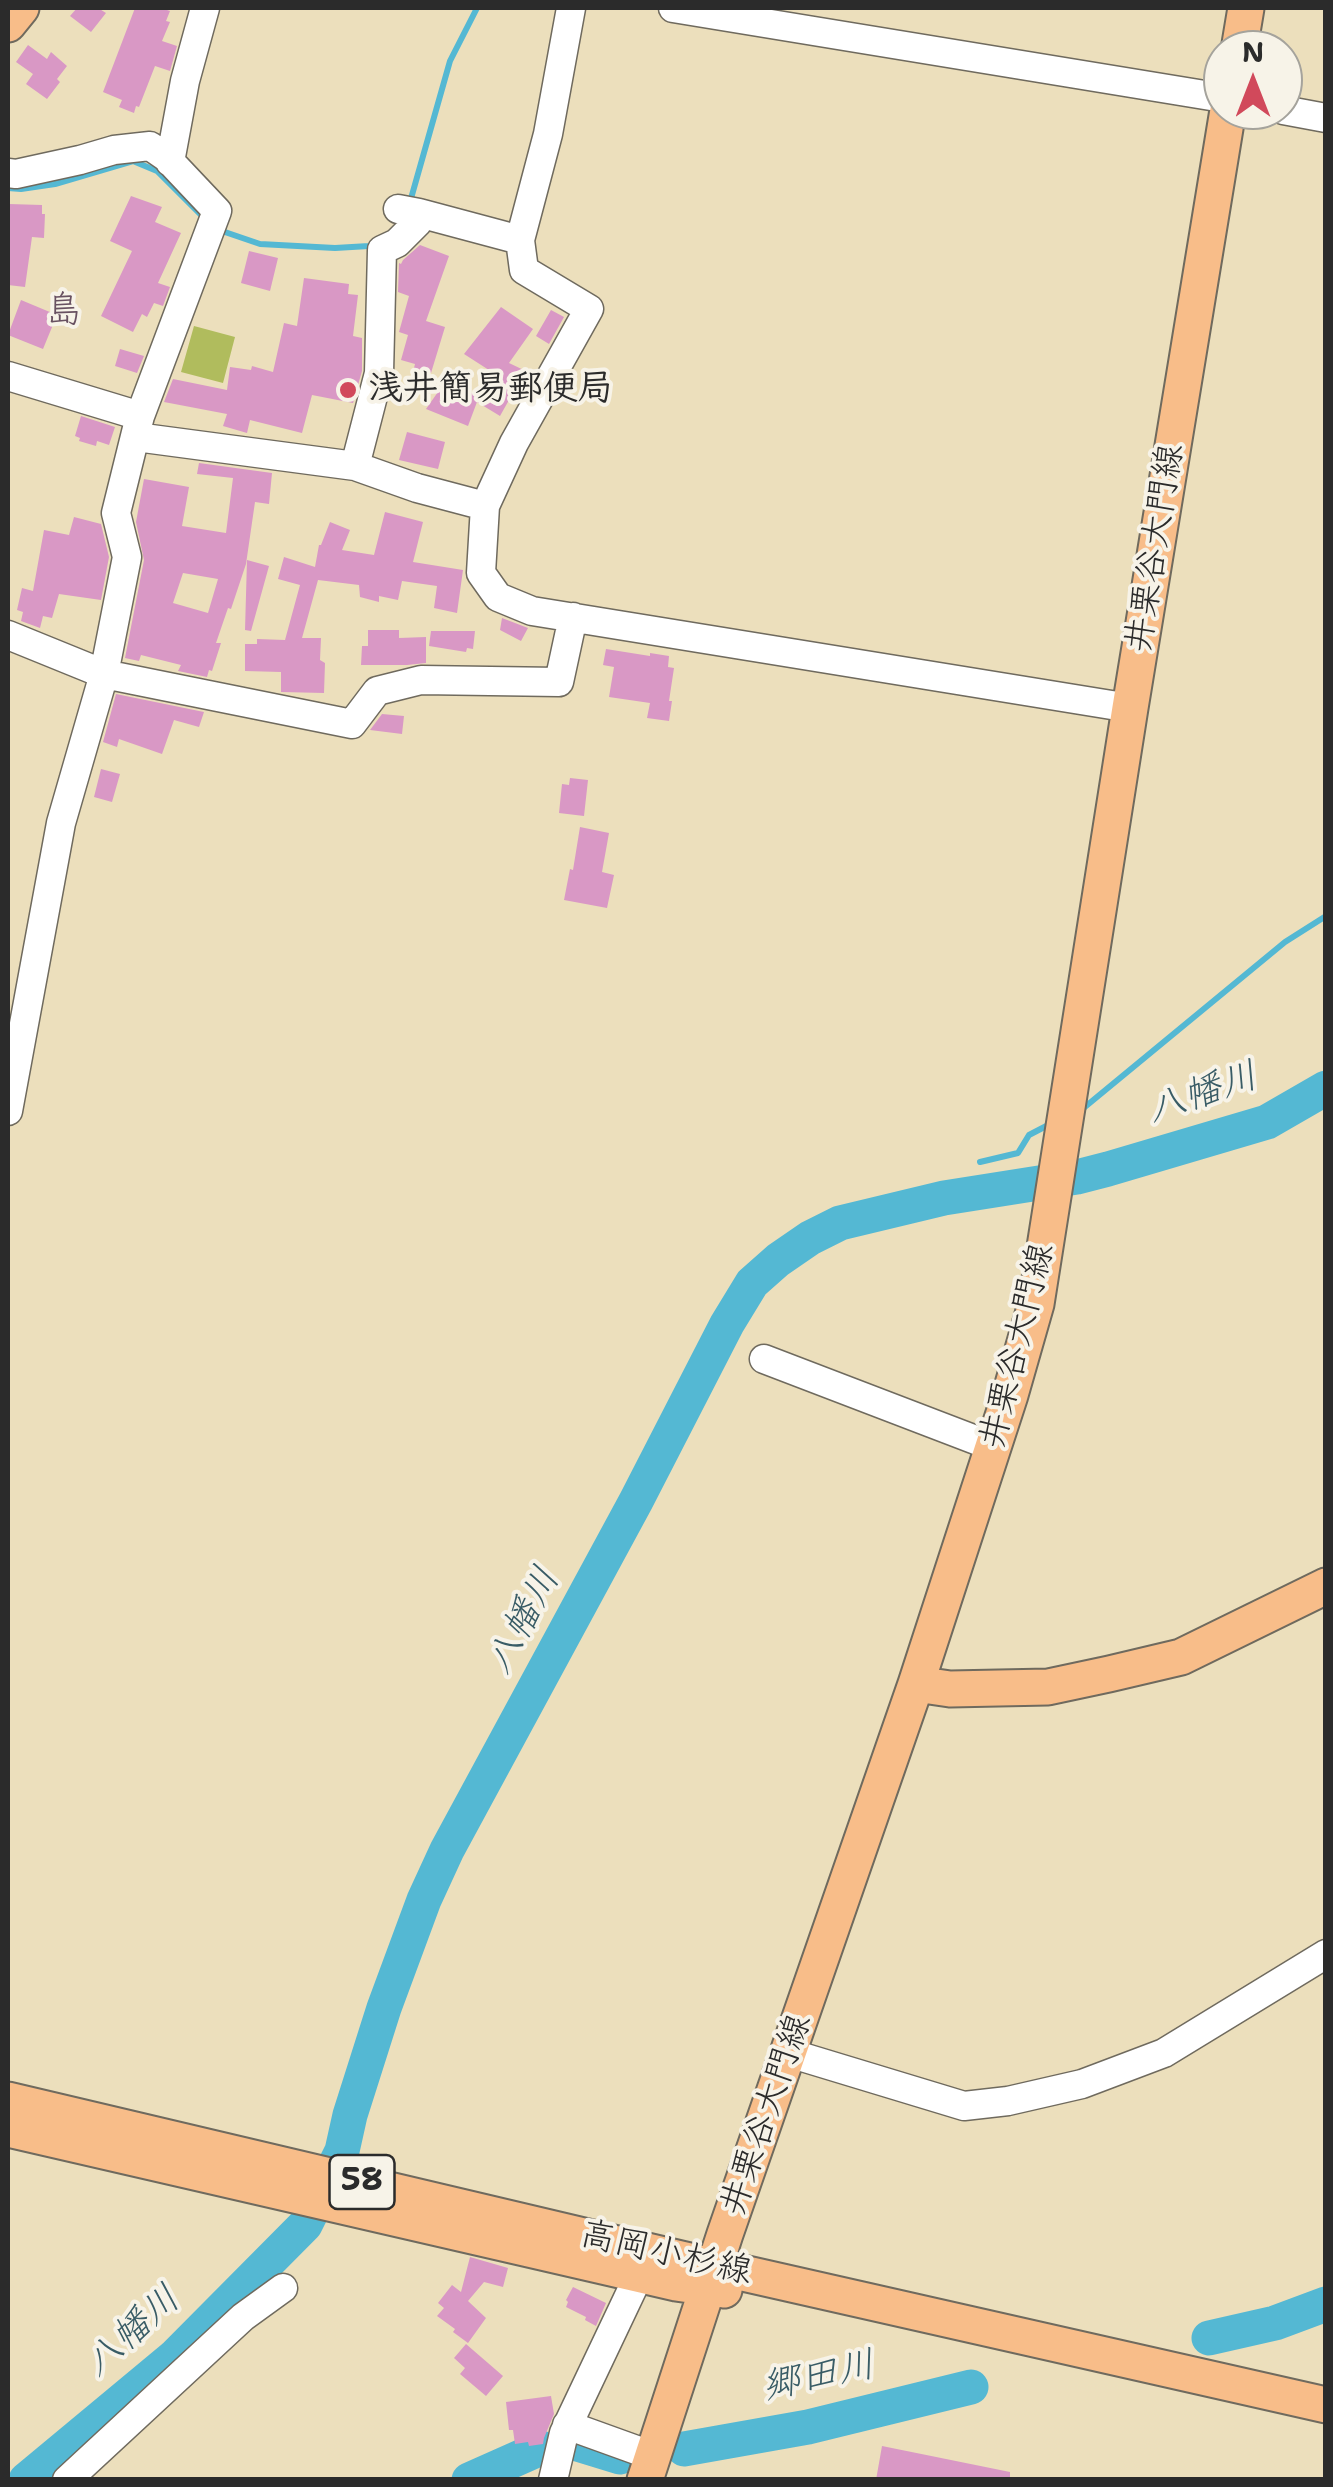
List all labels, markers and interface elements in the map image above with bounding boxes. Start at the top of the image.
north arrow [1203,30,1303,130]
text: N [1242,33,1264,71]
district label: 島 [45,289,83,335]
place label: 浅井簡易郵便局 [368,369,613,411]
marker: 浅井簡易郵便局 [337,379,359,401]
street label: 井栗谷大門線 [1119,441,1193,655]
water label: 八幡川 [1142,1054,1264,1134]
street label: 井栗谷大門線 [972,1239,1064,1453]
water label: 八幡川 [477,1560,571,1682]
street label: 井栗谷大門線 [713,2009,821,2221]
road number: 58 [330,2155,394,2209]
street label: 高岡小杉線 [576,2214,756,2294]
water label: 八幡川 [75,2277,191,2387]
water label: 郷田川 [759,2343,879,2411]

